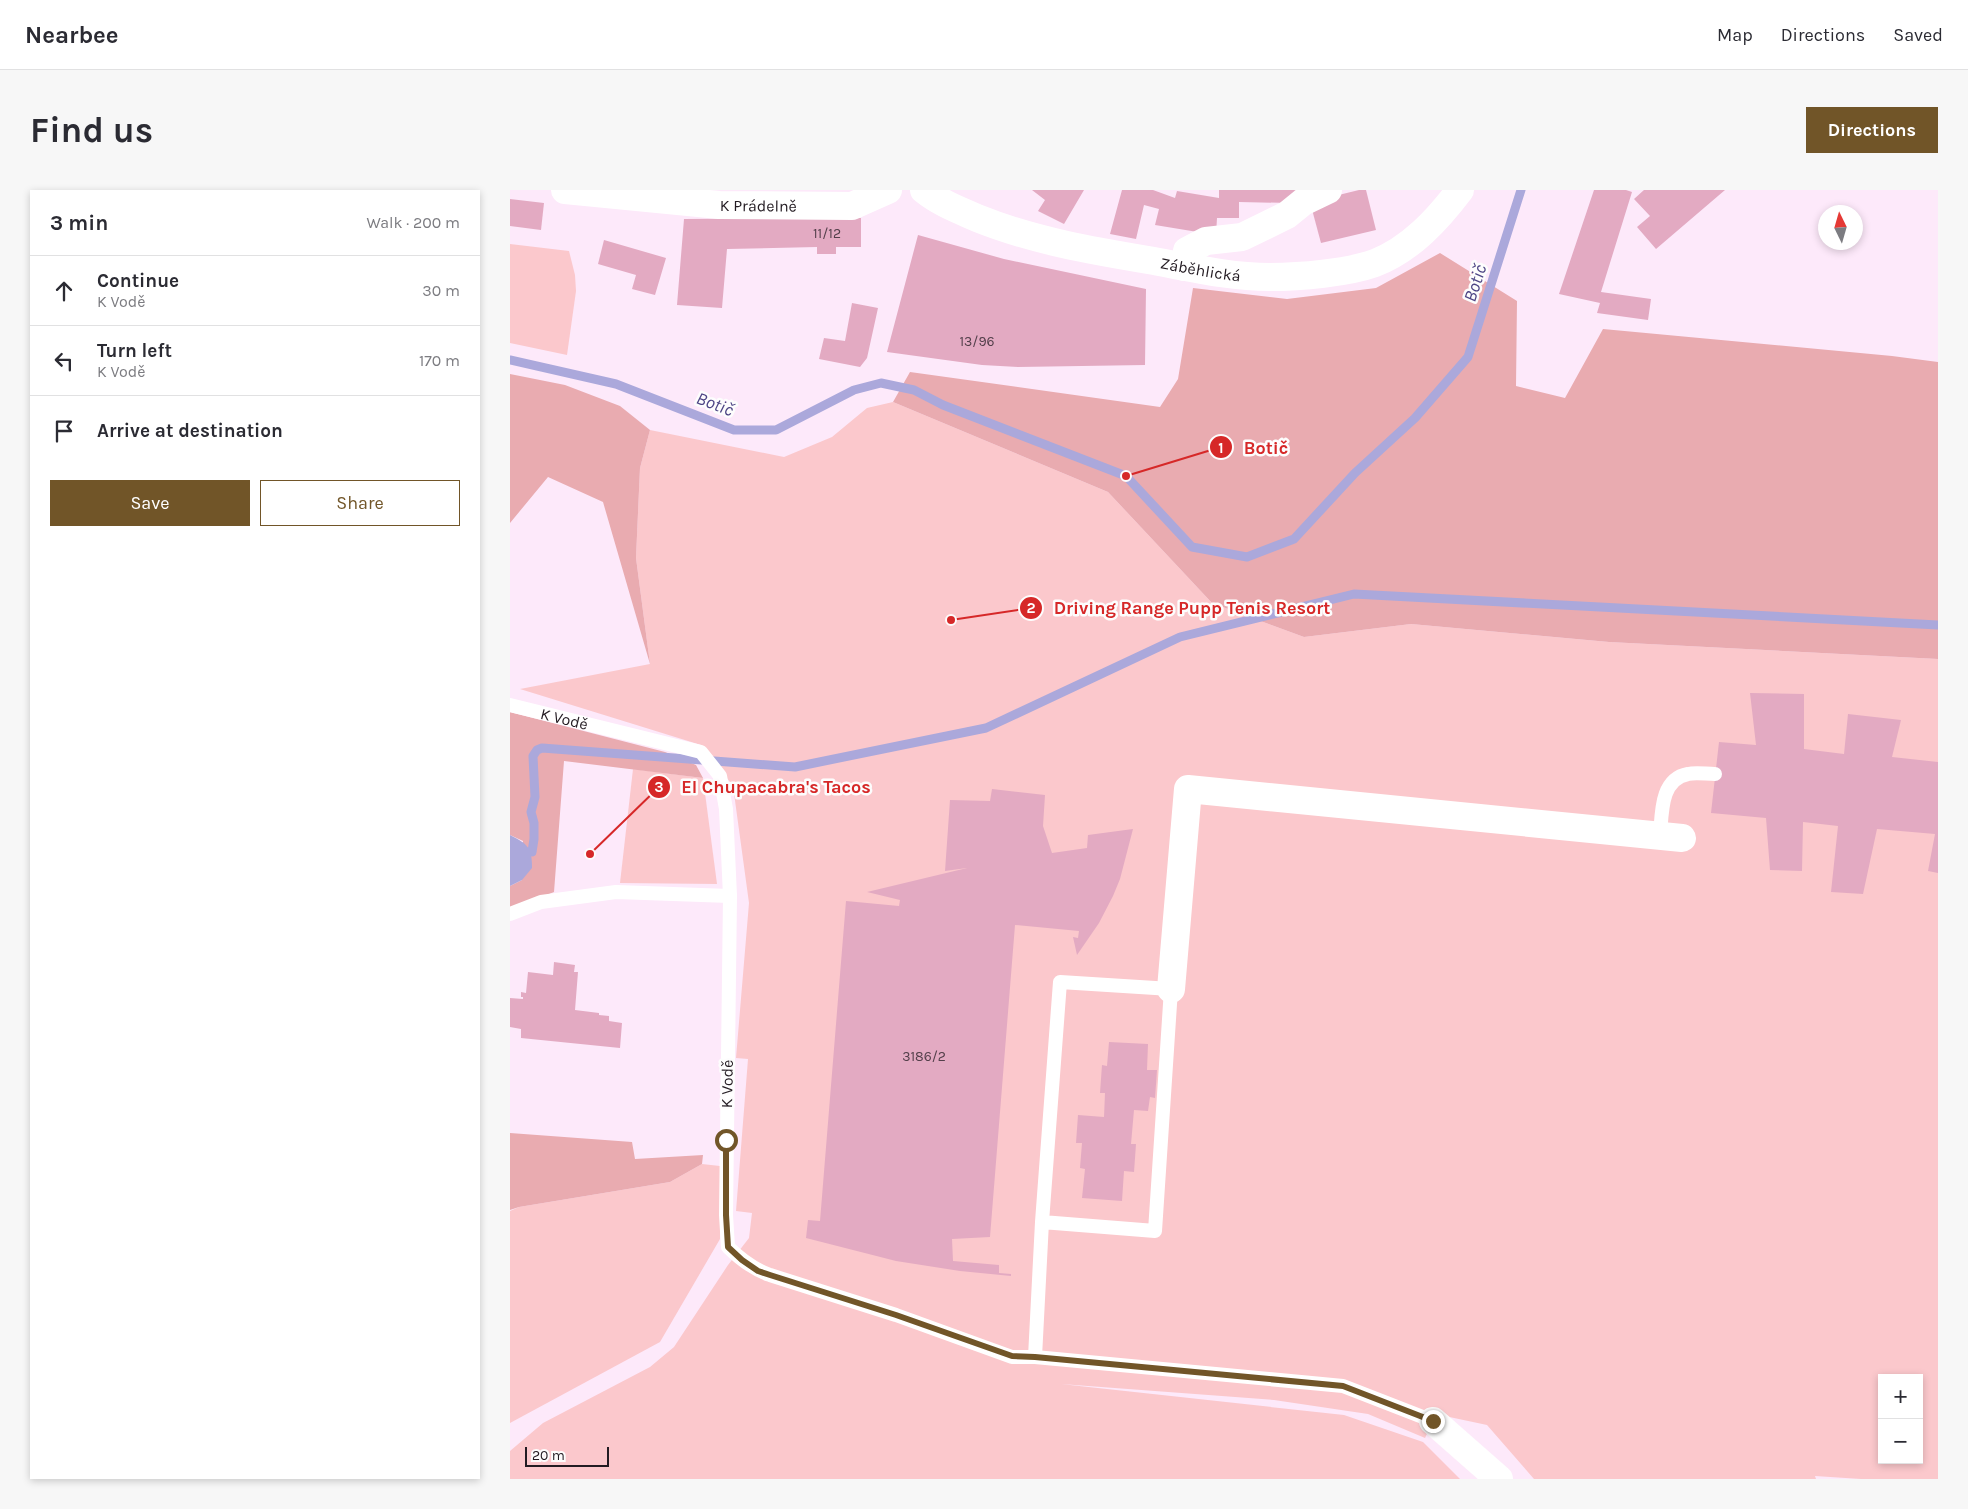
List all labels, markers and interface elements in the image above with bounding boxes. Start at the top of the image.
text: Nearbee [25,21,119,49]
text: Map [1717,24,1753,46]
text: Directions [1781,24,1865,46]
text: Saved [1893,24,1943,46]
button: Directions [1806,107,1938,153]
text: Find us [30,110,153,151]
street label: K Prádelně [720,196,797,215]
north arrow [1818,205,1863,250]
text: 3 min [50,211,108,235]
text: Walk · 200 m [366,213,460,232]
house number: 11/12 [813,225,841,242]
street label: Záběhlická [1159,253,1242,285]
water label: Botič [1459,261,1492,305]
text: Continue [97,270,179,292]
icon: ahead [50,277,78,305]
text: 30 m [422,281,460,300]
text: K Vodě [97,292,145,311]
house number: 13/96 [959,333,995,350]
text: Turn left [97,340,172,362]
icon: left [50,347,78,375]
text: 170 m [419,351,460,370]
text: K Vodě [97,362,145,381]
water label: Botič [693,387,737,421]
icon: arrive [50,417,78,445]
text: Arrive at destination [97,420,283,442]
callout: Botič [1209,431,1298,464]
text: Botič [1244,437,1288,459]
text: 1 [1218,439,1224,457]
button: Save [50,480,250,526]
button: Share [260,480,460,526]
callout: Driving Range Pupp Tenis Resort [1018,592,1340,625]
text: Driving Range Pupp Tenis Resort [1054,597,1330,619]
text: 2 [1026,599,1036,617]
street label: K Vodě [539,703,590,733]
callout: El Chupacabra's Tacos [646,770,881,803]
text: El Chupacabra's Tacos [681,776,871,798]
text: 3 [654,778,664,796]
house number: 3186/2 [902,1048,946,1065]
street label: K Vodě [717,1060,737,1108]
route start [715,1129,738,1152]
map controls [1878,1374,1923,1464]
button: + [1878,1374,1923,1419]
route end [1422,1410,1445,1433]
button: − [1878,1419,1923,1464]
scale bar [525,1444,609,1467]
text: 20 m [532,1447,565,1464]

